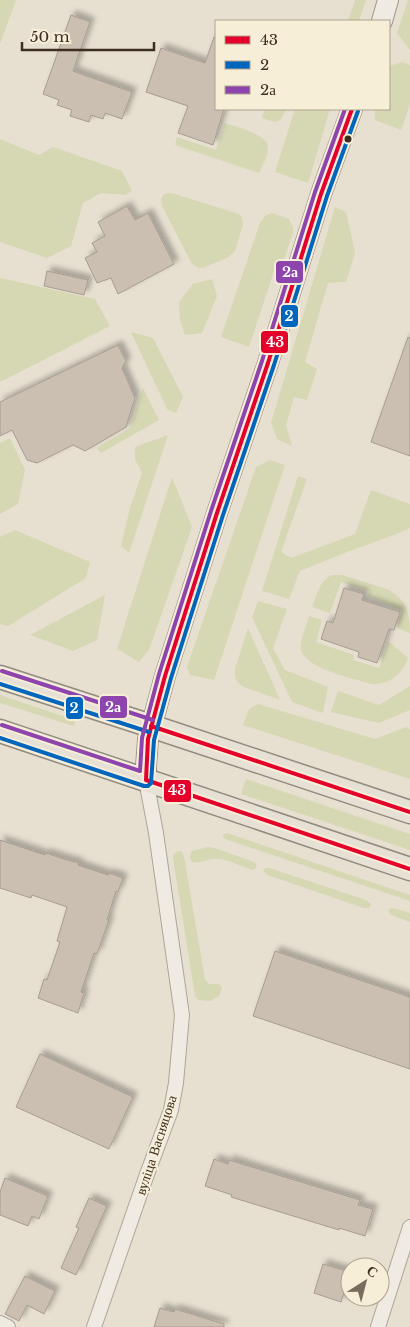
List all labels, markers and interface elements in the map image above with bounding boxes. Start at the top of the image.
scale bar [22,20,155,52]
legend [215,20,390,110]
text: 50 m [30,27,70,46]
text: 43 [260,30,278,49]
text: 2 [260,55,269,74]
text: 2а [260,80,276,99]
unlabelled marker [343,134,353,144]
line badge: 2а [275,260,304,284]
text: 2а [282,263,298,281]
line badge: 2 [280,304,299,328]
text: 2 [284,307,294,325]
line badge: 43 [260,330,289,354]
text: 43 [266,333,284,351]
line badge: 2а [99,695,128,719]
line badge: 2 [65,696,84,720]
text: 2а [105,698,121,716]
text: 2 [69,699,79,717]
line badge: 43 [163,779,192,803]
text: 43 [168,781,186,799]
street label: вуліца Васняцова [131,1092,181,1197]
north arrow [340,1257,390,1307]
text: С [363,1261,382,1282]

